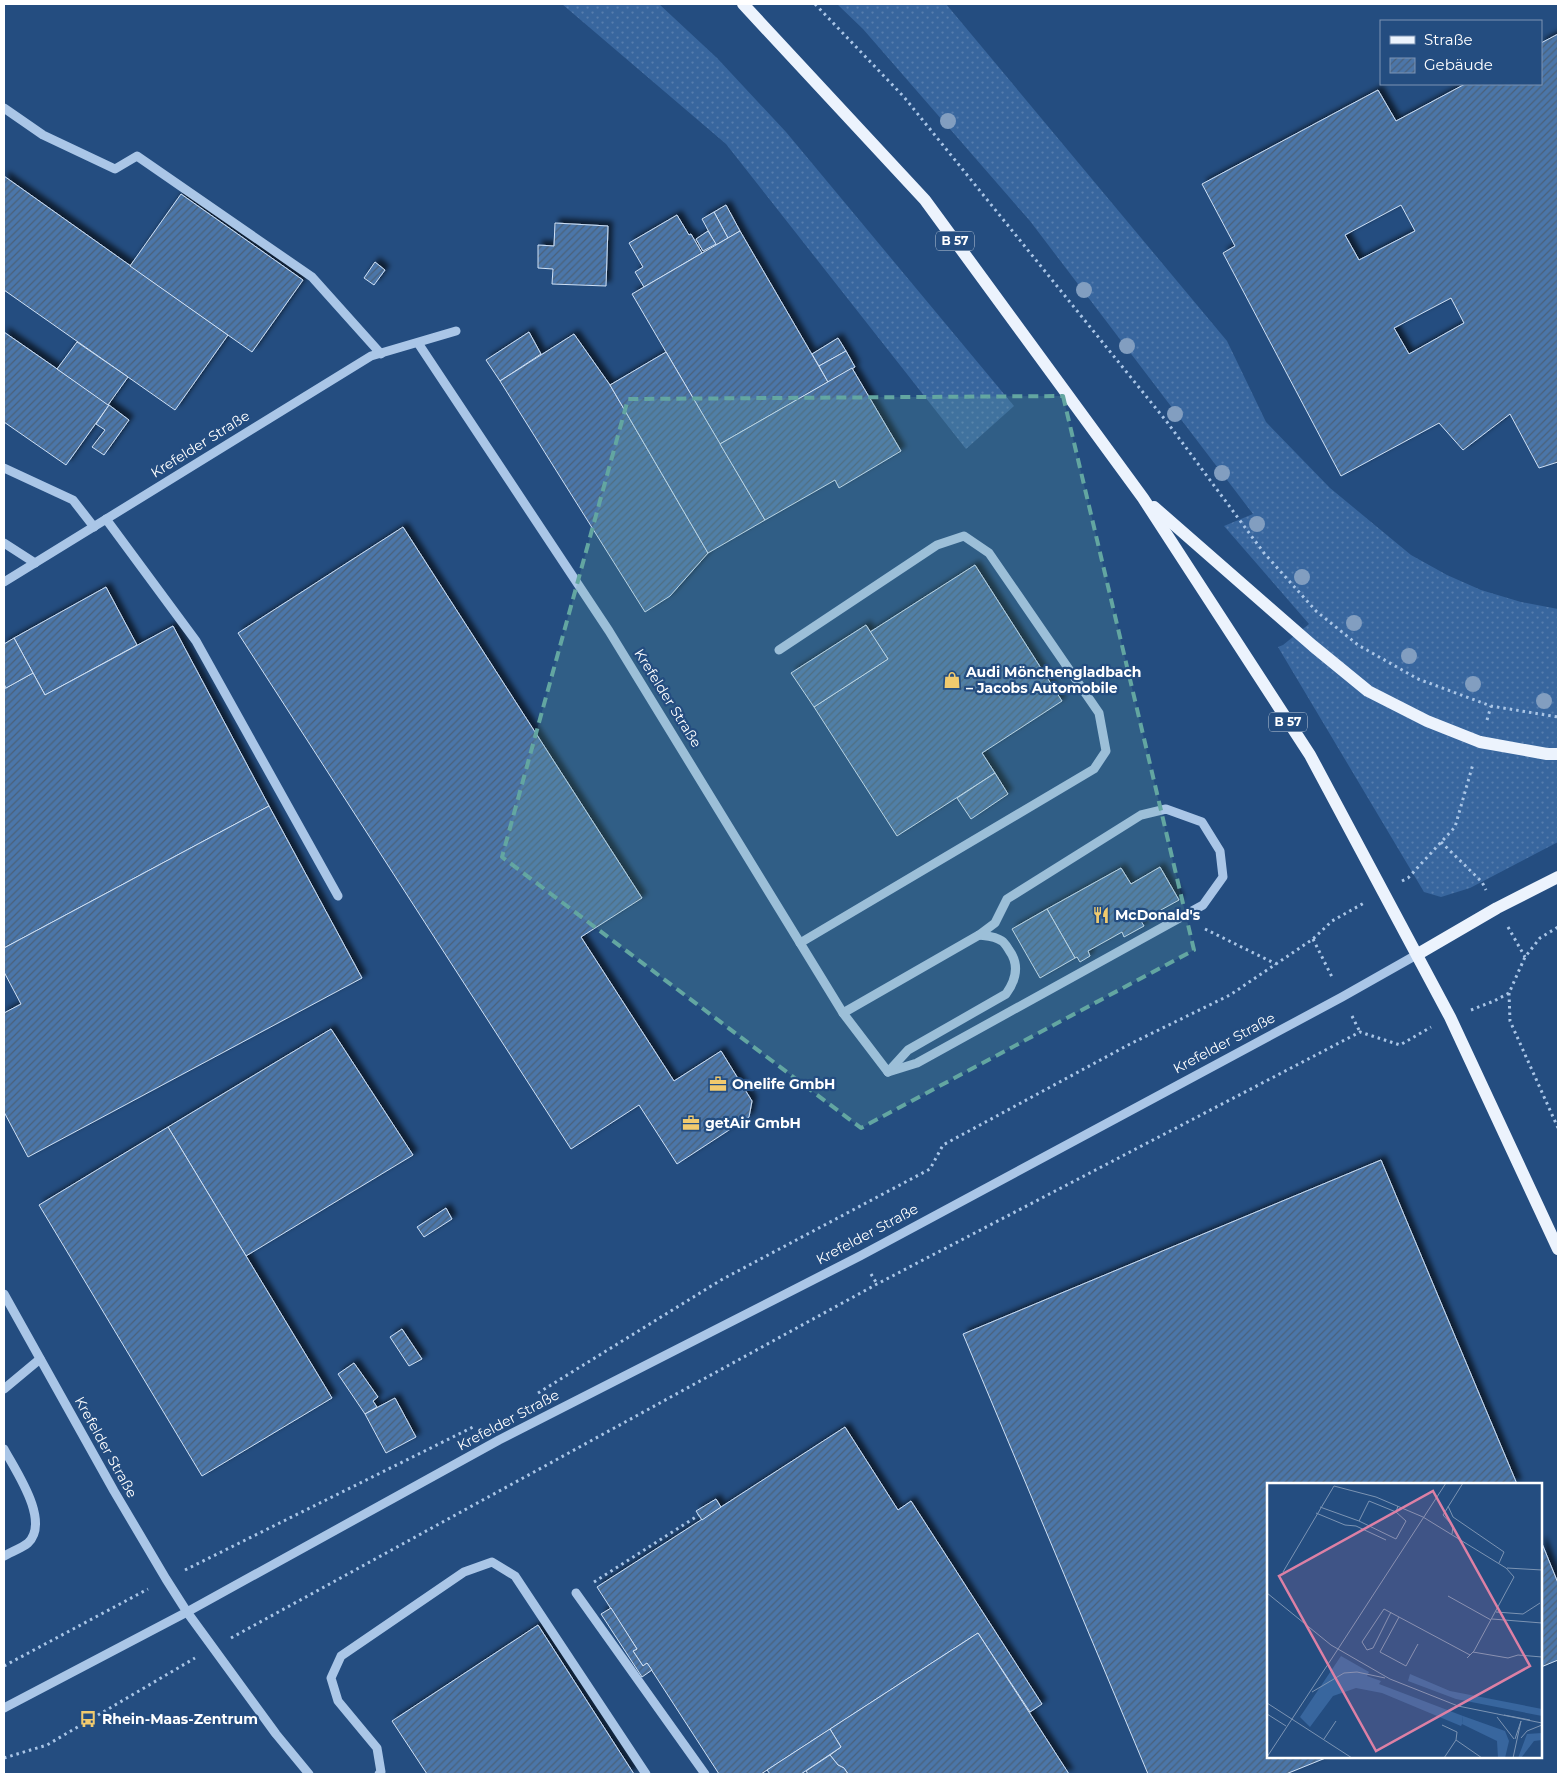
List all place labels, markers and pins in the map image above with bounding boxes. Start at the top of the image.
place label: Audi Mönchengladbach – Jacobs Automobile [965,663,1141,697]
shop icon: Audi Mönchengladbach – Jacobs Automobile [942,670,962,690]
restaurant icon: McDonald's [1091,905,1111,925]
place label: McDonald's [1115,906,1201,924]
office icon: Onelife GmbH [708,1074,728,1094]
place label: Onelife GmbH [732,1075,835,1093]
office icon: getAir GmbH [681,1113,701,1133]
place label: getAir GmbH [705,1114,801,1132]
bus stop icon: Rhein-Maas-Zentrum [78,1709,98,1729]
place label: Rhein-Maas-Zentrum [102,1710,258,1728]

